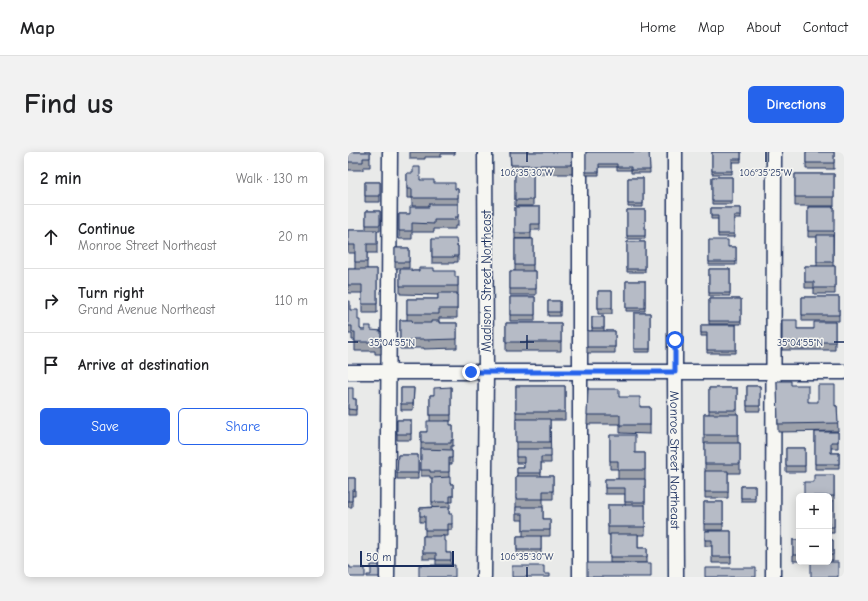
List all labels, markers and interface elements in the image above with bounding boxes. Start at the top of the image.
text: Map [20,17,55,39]
text: Home [640,19,676,36]
text: Map [698,19,724,36]
text: About [746,19,781,36]
text: Contact [803,19,848,36]
button: Directions [748,86,844,123]
text: Find us [24,88,113,120]
text: 106°35'30"W [501,167,554,179]
text: 106°35'25"W [740,167,793,179]
text: 2 min [40,169,81,188]
text: Walk · 130 m [236,171,308,186]
street label: Madison Street Northeast [479,209,494,352]
text: Continue [78,220,135,238]
icon: ahead [40,226,62,248]
text: 20 m [278,229,308,244]
text: Monroe Street Northeast [78,238,216,253]
text: Turn right [78,284,144,302]
icon: right [40,290,62,312]
text: 110 m [275,293,308,308]
text: Grand Avenue Northeast [78,302,215,317]
route start [666,331,684,349]
text: 35°04'55"N [369,337,415,349]
text: 35°04'55"N [777,337,823,349]
icon: arrive [40,354,62,376]
text: Arrive at destination [78,356,209,374]
route end [462,363,480,381]
street label: Monroe Street Northeast [668,391,683,530]
button: Save [40,408,170,445]
button: Share [178,408,308,445]
map controls [796,493,832,565]
button: + [796,493,832,529]
button: − [796,529,832,565]
scale bar [360,549,454,568]
text: 50 m [366,551,391,564]
text: 106°35'30"W [501,551,554,563]

